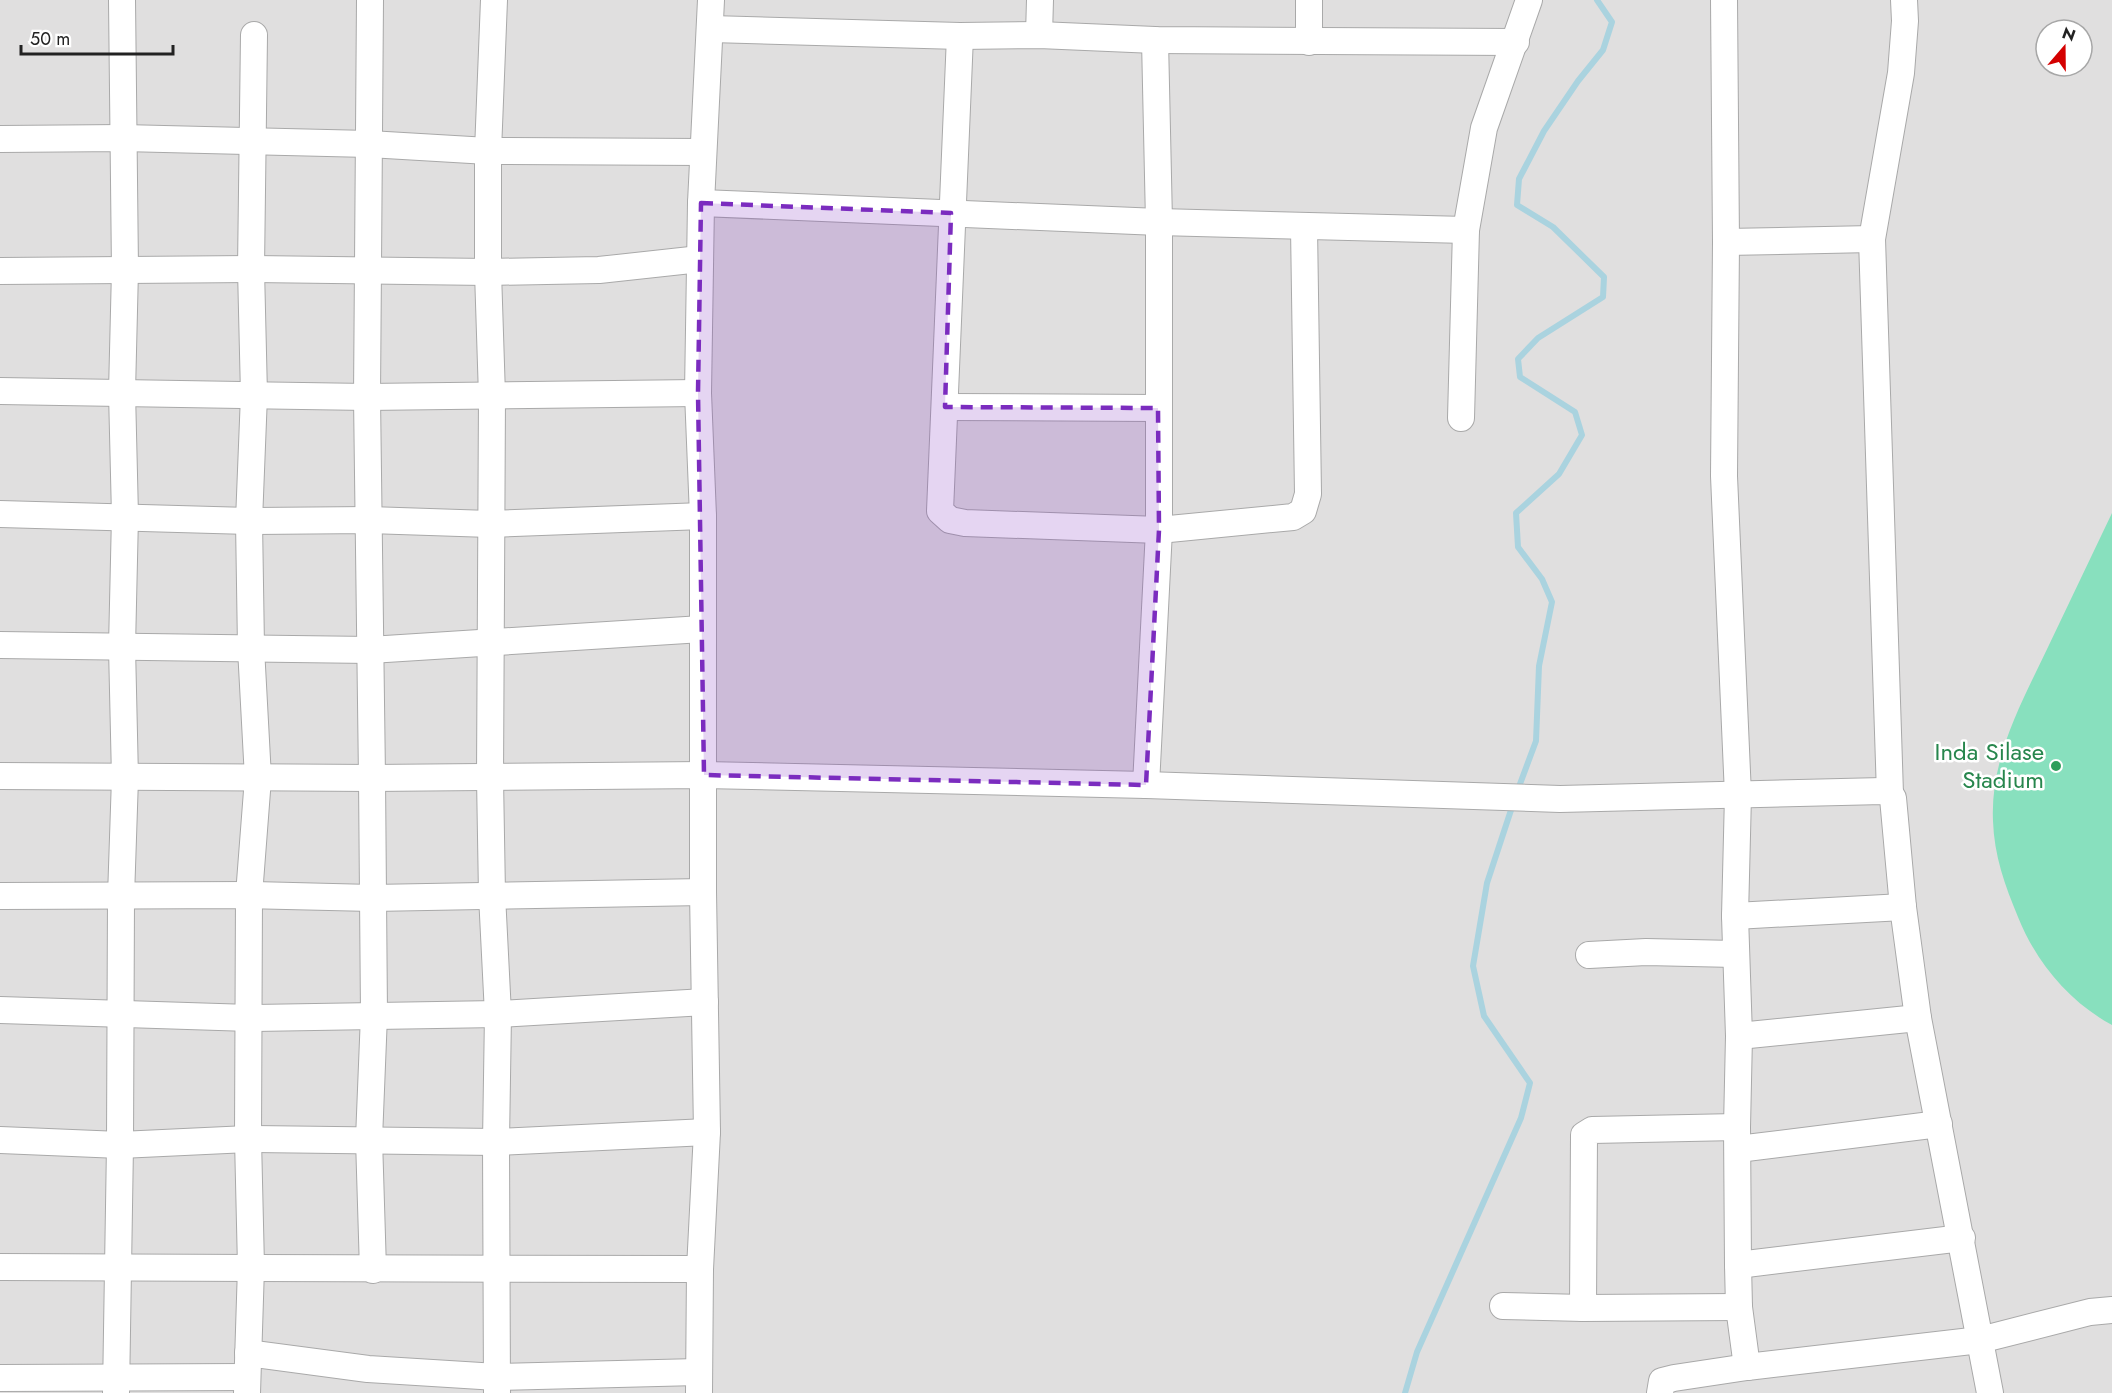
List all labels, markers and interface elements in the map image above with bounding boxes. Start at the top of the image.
scale bar [21,18,172,56]
north arrow [2034,18,2094,78]
text: N [2059,21,2079,47]
text: 50 m [30,26,70,52]
place label: Inda Silase Stadium [1935,734,2044,797]
marker: Inda Silase Stadium [2049,759,2063,773]

